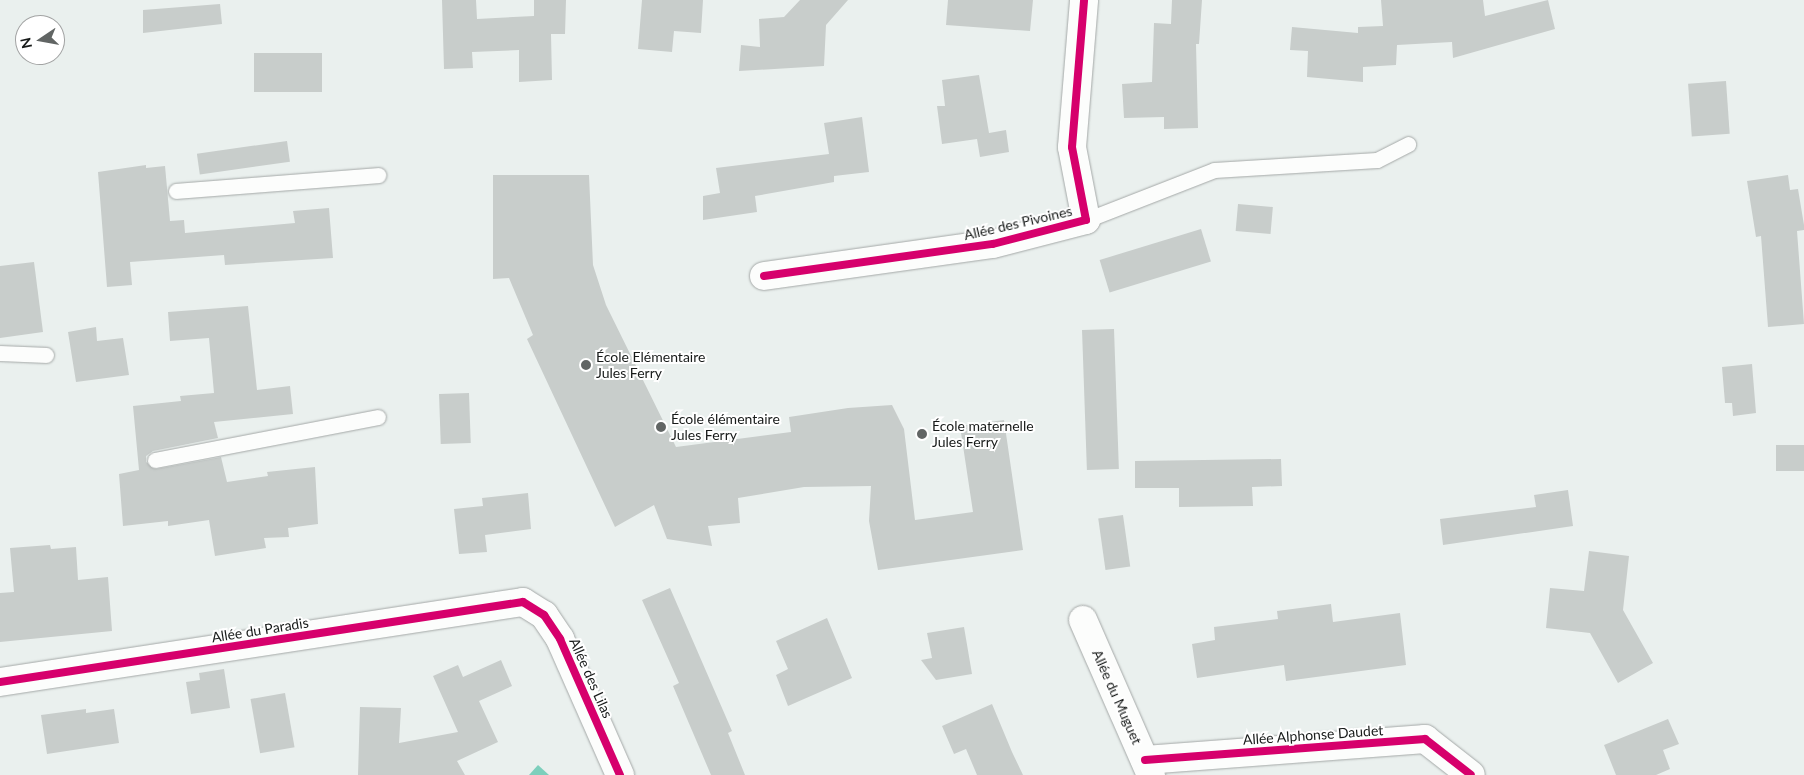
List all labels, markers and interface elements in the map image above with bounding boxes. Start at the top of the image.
north arrow [15,15,65,65]
text: N [16,36,35,50]
street label: Allée des Pivoines [962,202,1074,244]
place label: École Elémentaire Jules Ferry [596,349,705,382]
marker: École Elémentaire Jules Ferry [580,359,592,371]
place label: École élémentaire Jules Ferry [671,411,780,444]
place label: École maternelle Jules Ferry [932,418,1034,451]
marker: École élémentaire Jules Ferry [655,421,667,433]
marker: École maternelle Jules Ferry [916,428,928,440]
street label: Allée du Paradis [210,614,310,646]
street label: Allée des Lilas [566,635,616,721]
street label: Allée du Muguet [1089,647,1145,747]
street label: Allée Alphonse Daudet [1242,722,1384,748]

